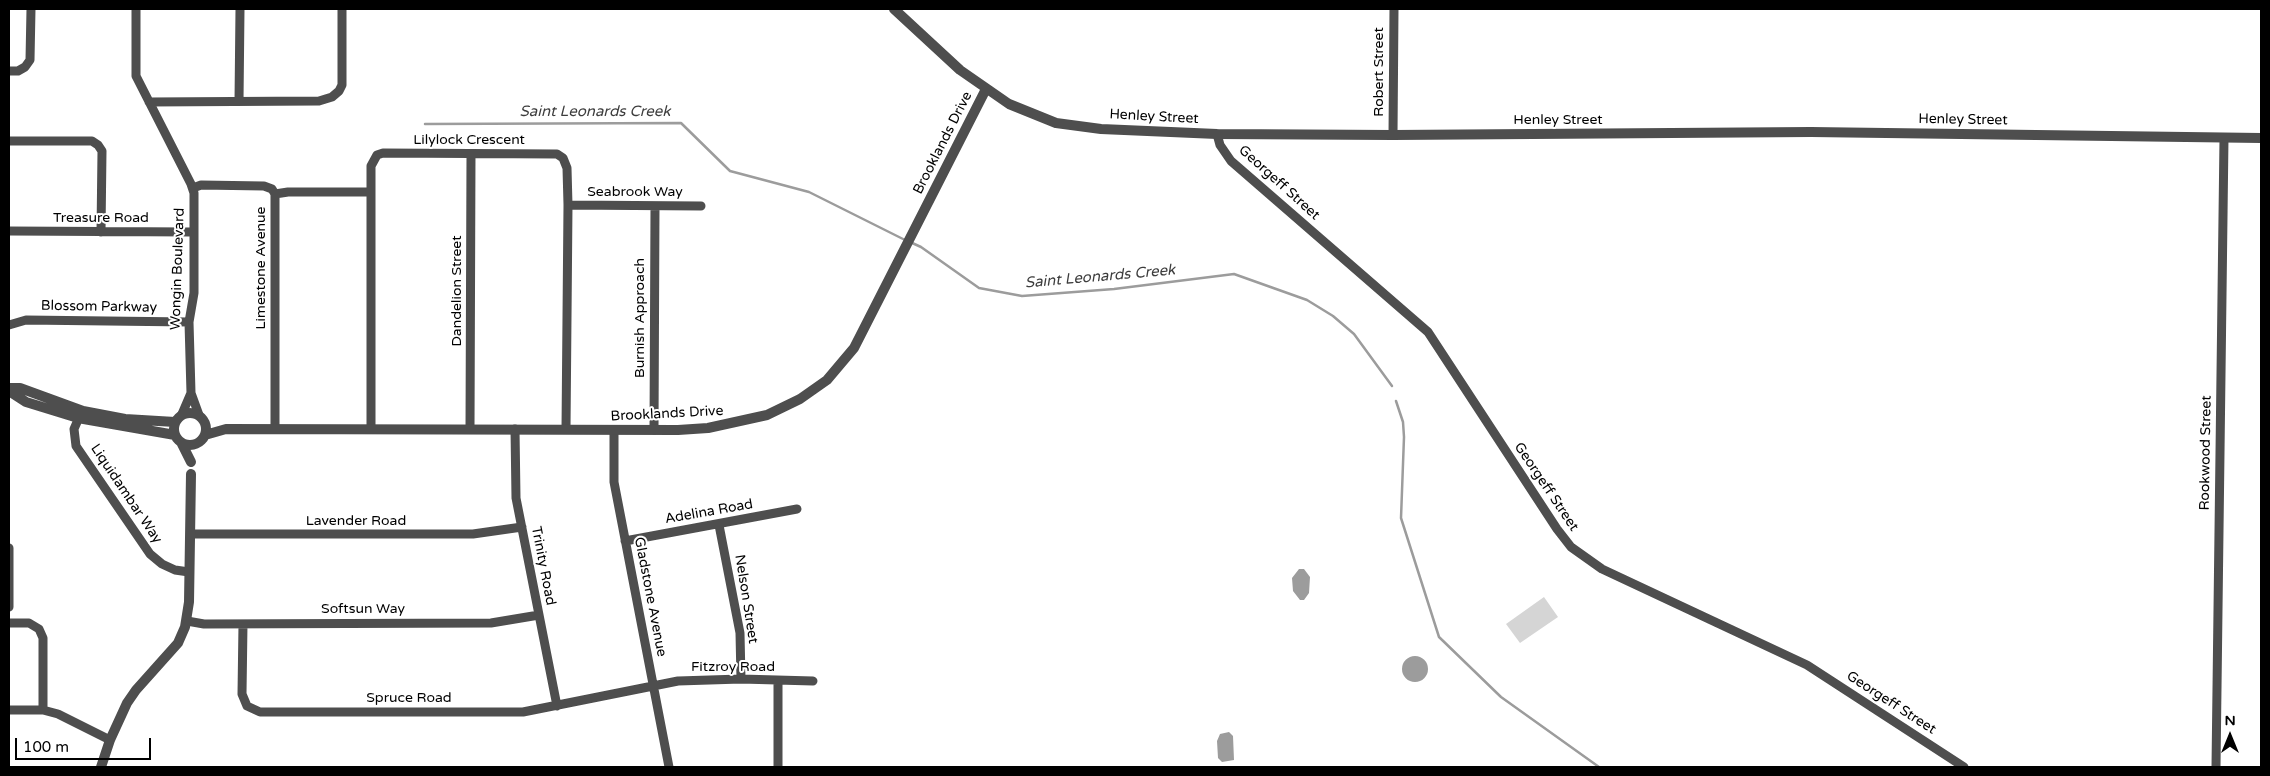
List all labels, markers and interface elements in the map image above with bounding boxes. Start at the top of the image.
street label: Robert Street [1371,27,1387,117]
street label: Brooklands Drive [910,89,976,197]
water label: Saint Leonards Creek [520,103,670,121]
street label: Henley Street [1109,106,1199,128]
street label: Henley Street [1918,111,2008,129]
street label: Henley Street [1513,112,1603,128]
street label: Lilylock Crescent [413,132,525,148]
street label: Georgeff Street [1235,142,1323,224]
street label: Seabrook Way [587,184,683,200]
street label: Limestone Avenue [253,207,269,329]
street label: Wongin Boulevard [167,208,189,330]
street label: Treasure Road [53,210,149,226]
street label: Dandelion Street [449,235,465,347]
street label: Burnish Approach [632,258,648,378]
water label: Saint Leonards Creek [1024,261,1176,293]
street label: Blossom Parkway [41,298,157,316]
street label: Rookwood Street [2197,395,2215,511]
street label: Brooklands Drive [610,403,724,425]
street label: Georgeff Street [1510,439,1582,535]
street label: Liquidambar Way [86,441,166,547]
street label: Adelina Road [664,496,754,528]
street label: Lavender Road [306,513,406,529]
street label: Trinity Road [527,525,559,607]
street label: Gladstone Avenue [630,536,670,658]
street label: Nelson Street [731,553,761,645]
street label: Softsun Way [321,601,405,617]
street label: Fitzroy Road [691,659,775,675]
street label: Georgeff Street [1843,668,1939,738]
street label: Spruce Road [366,690,452,706]
north arrow [2205,711,2255,761]
text: N [2224,712,2236,729]
scale bar [18,728,154,760]
text: 100 m [23,738,69,756]

